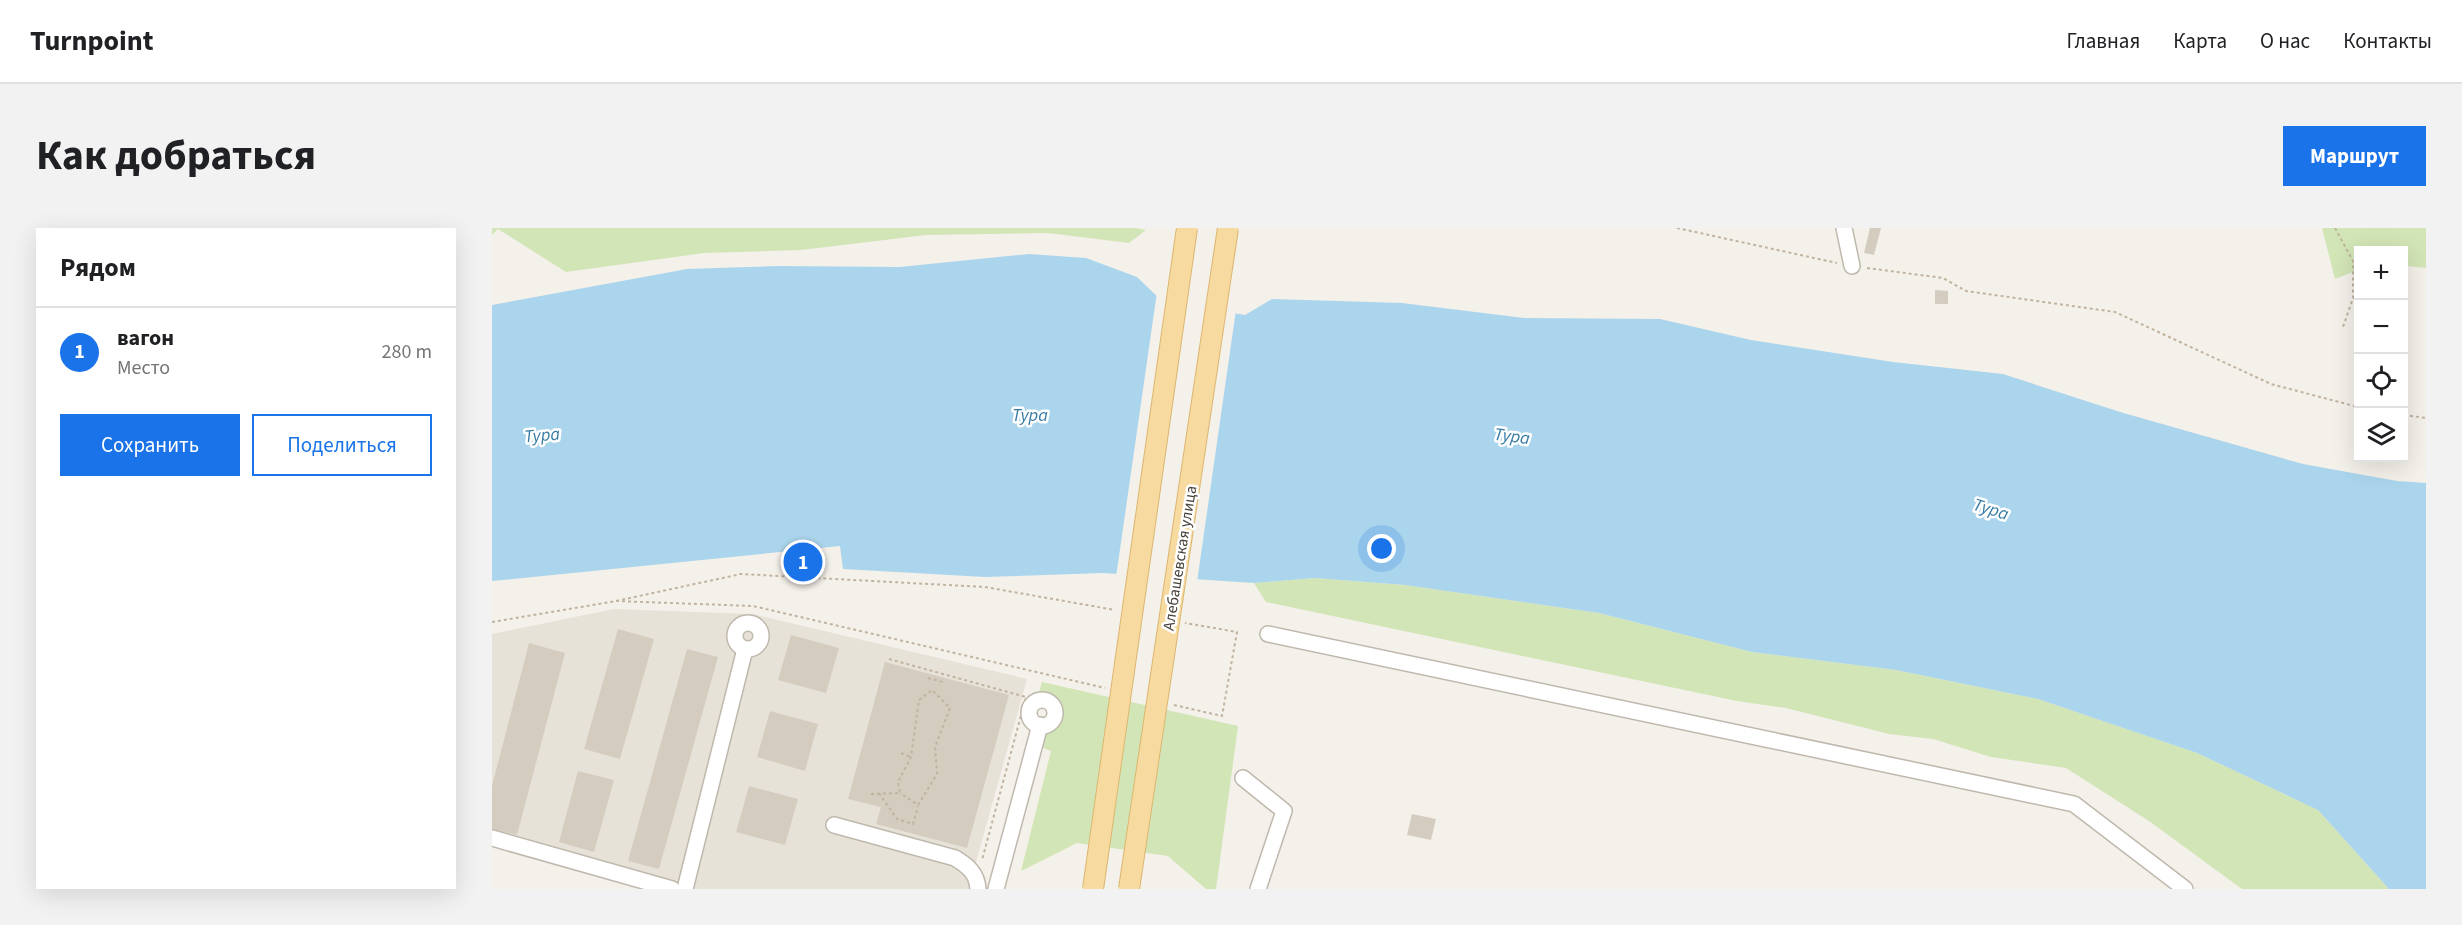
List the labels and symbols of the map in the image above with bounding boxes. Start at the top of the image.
water label: Тура [1012,403,1048,428]
water label: Тура [523,421,561,450]
water label: Тура [1493,422,1532,451]
street label: Алебашевская улица [1158,484,1202,632]
water label: Тура [1970,492,2012,527]
your location [1367,534,1396,563]
pin: 1 [784,540,822,584]

